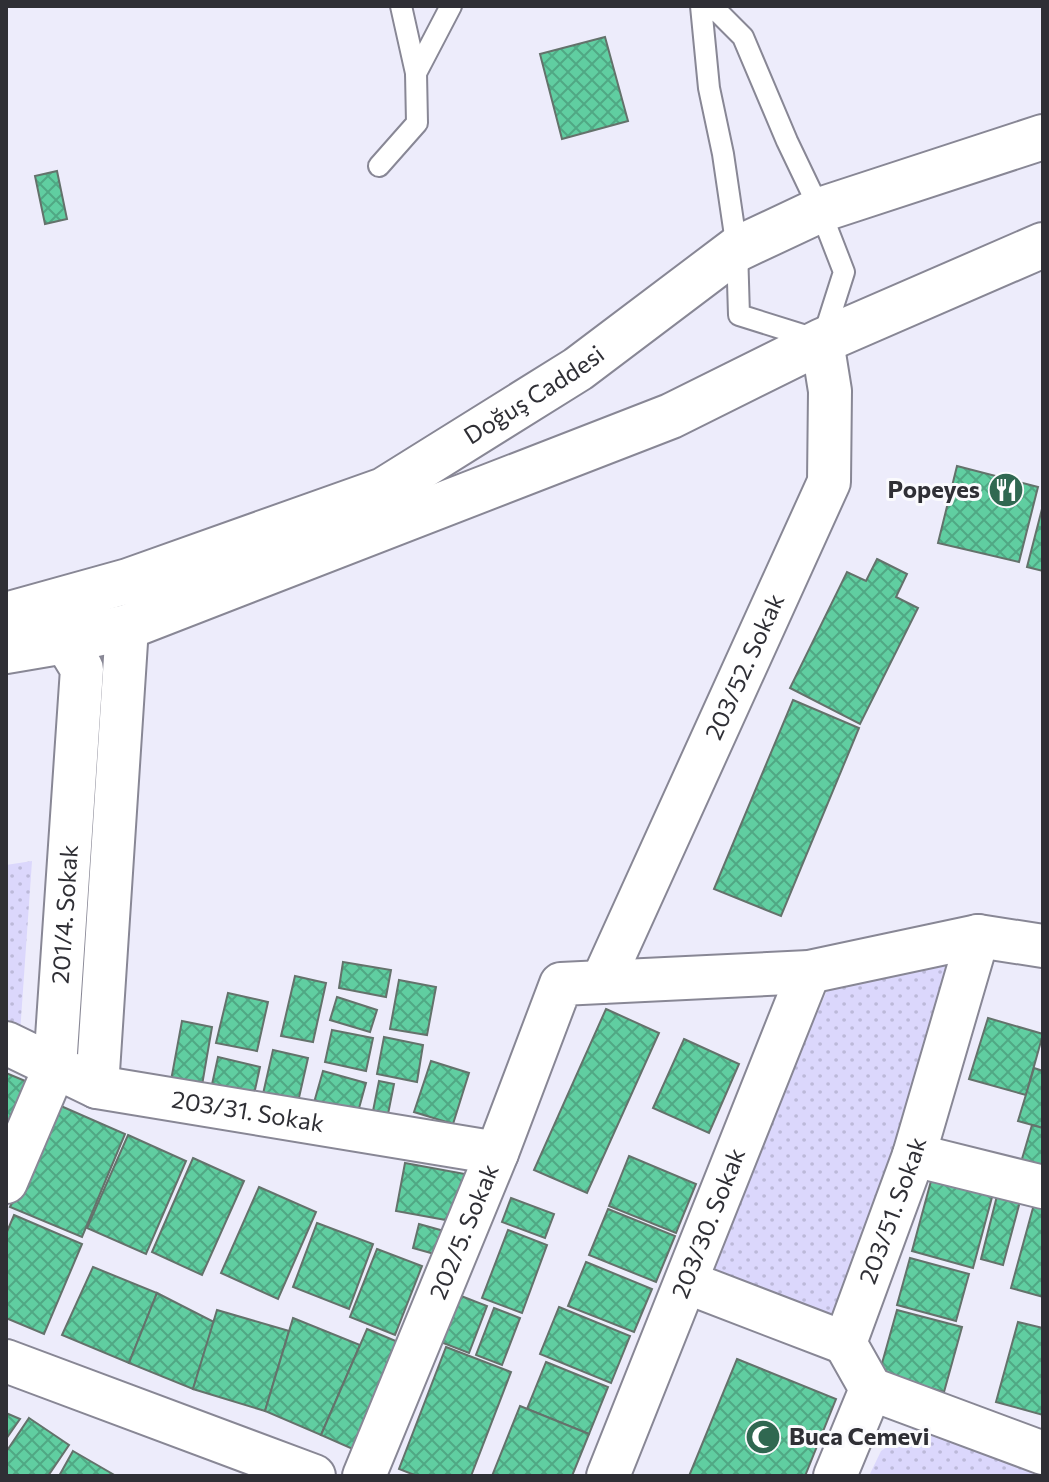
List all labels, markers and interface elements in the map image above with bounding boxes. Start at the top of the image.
street label: Doğuş Caddesi [458,339,609,449]
restaurant icon: Popeyes [987,471,1025,509]
place label: Popeyes [887,474,980,503]
street label: 203/52. Sokak [698,589,789,744]
street label: 201/4. Sokak [45,844,83,985]
street label: 203/31. Sokak [170,1084,326,1137]
street label: 203/51. Sokak [852,1133,931,1287]
street label: 203/30. Sokak [664,1144,750,1302]
street label: 202/5. Sokak [422,1159,504,1303]
mosque icon: Buca Cemevi [744,1418,782,1456]
place label: Buca Cemevi [789,1421,929,1450]

